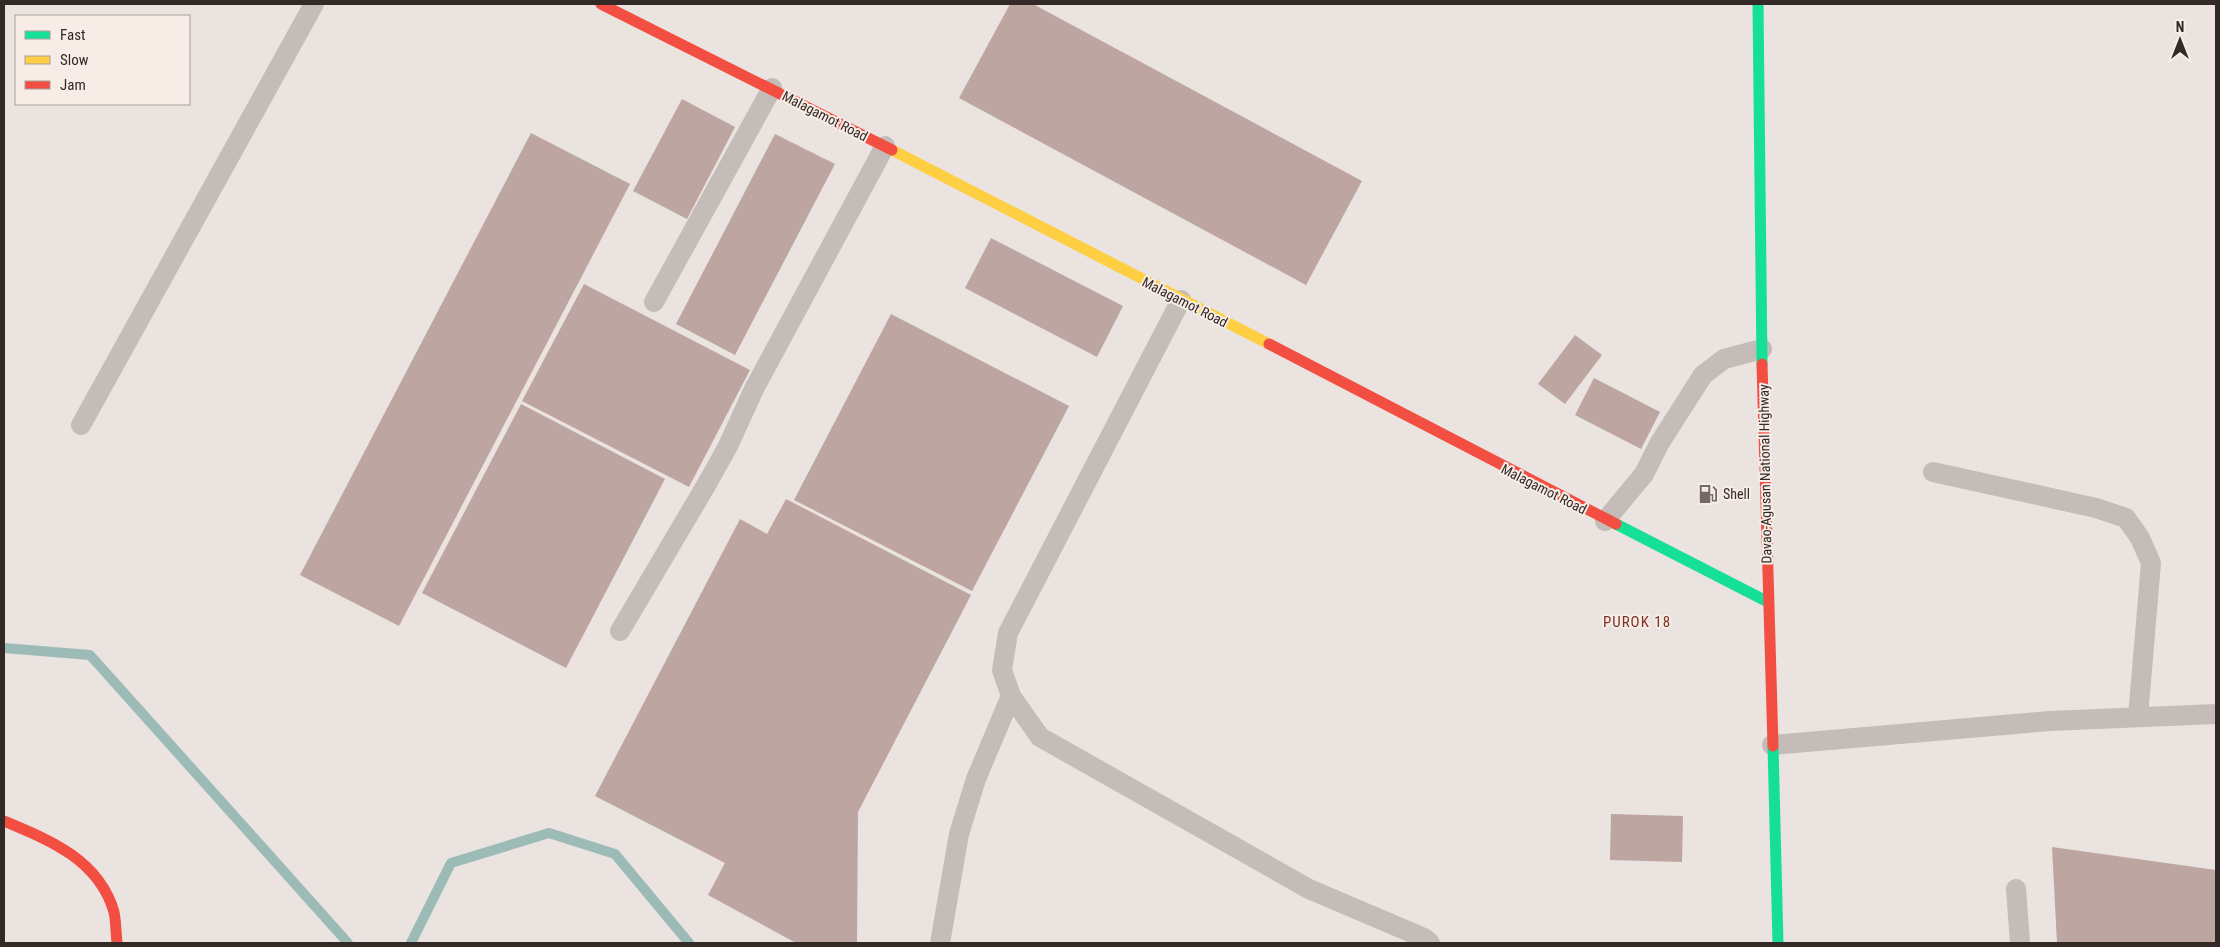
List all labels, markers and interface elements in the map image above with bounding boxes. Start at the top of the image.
legend [15,15,190,105]
north arrow [2155,15,2205,65]
text: N [2176,19,2184,35]
text: Fast [60,26,85,44]
text: Slow [60,51,89,69]
text: Jam [60,76,86,94]
street label: Malagamot Road [780,88,870,144]
street label: Malagamot Road [1140,274,1230,330]
street label: Davao-Agusan National Highway [1755,384,1775,564]
street label: Malagamot Road [1499,461,1589,517]
fuel station icon: Shell [1697,483,1719,505]
place label: Shell [1723,486,1750,502]
district label: PUROK 18 [1603,613,1671,631]

